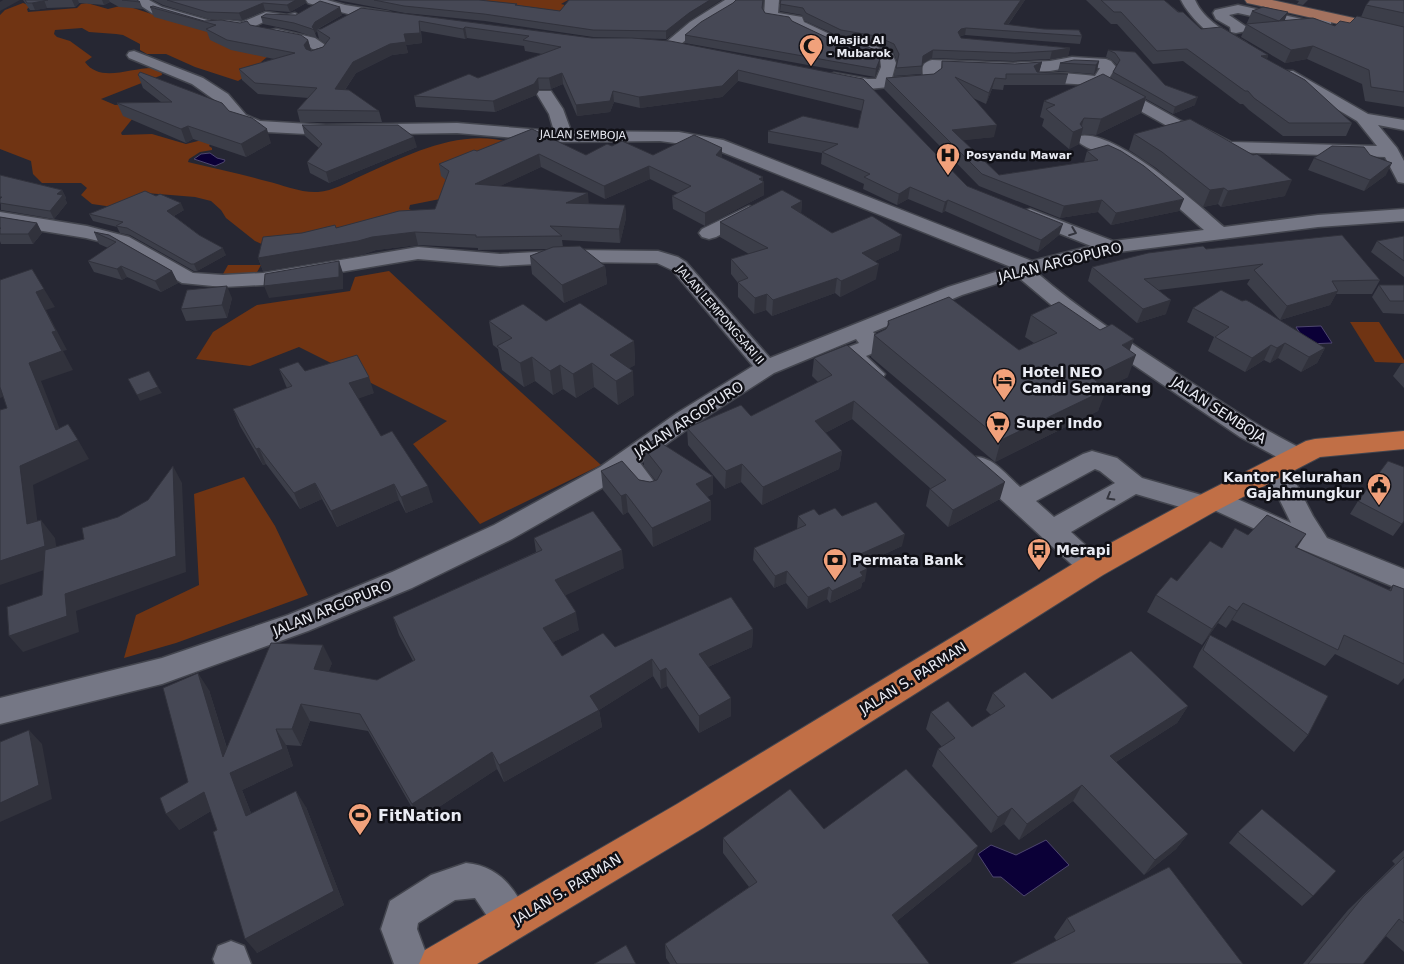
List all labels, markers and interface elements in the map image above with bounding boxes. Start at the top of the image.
mosque icon: Masjid Al - Mubarok [798,33,824,67]
place label: Masjid Al - Mubarok [828,34,891,60]
street label: JALAN SEMBOJA [539,128,627,142]
hospital icon: Posyandu Mawar [935,142,961,176]
place label: Posyandu Mawar [966,149,1072,162]
one-way arrow [1068,226,1077,236]
street label: JALAN ARGOPURO [996,239,1123,285]
street label: JALAN LEMPONGSARI II [673,262,766,367]
place label: Hotel NEO Candi Semarang [1022,364,1151,396]
hotel icon: Hotel NEO Candi Semarang [991,367,1017,401]
street label: JALAN SEMBOJA [1168,373,1270,447]
street label: JALAN ARGOPURO [631,378,746,461]
supermarket icon: Super Indo [985,410,1011,444]
place label: Super Indo [1016,415,1103,431]
place label: Kantor Kelurahan Gajahmungkur [1223,469,1362,501]
public building icon: Kantor Kelurahan Gajahmungkur [1366,472,1392,506]
one-way arrow [1106,491,1115,501]
bus stop icon: Merapi [1026,537,1052,571]
place label: Merapi [1056,542,1111,558]
bank icon: Permata Bank [822,547,848,581]
place label: Permata Bank [852,552,964,568]
street label: JALAN ARGOPURO [269,577,394,640]
street label: JALAN S. PARMAN [856,639,969,718]
sports icon: FitNation [347,802,373,836]
place label: FitNation [378,806,462,825]
street label: JALAN S. PARMAN [509,851,624,928]

